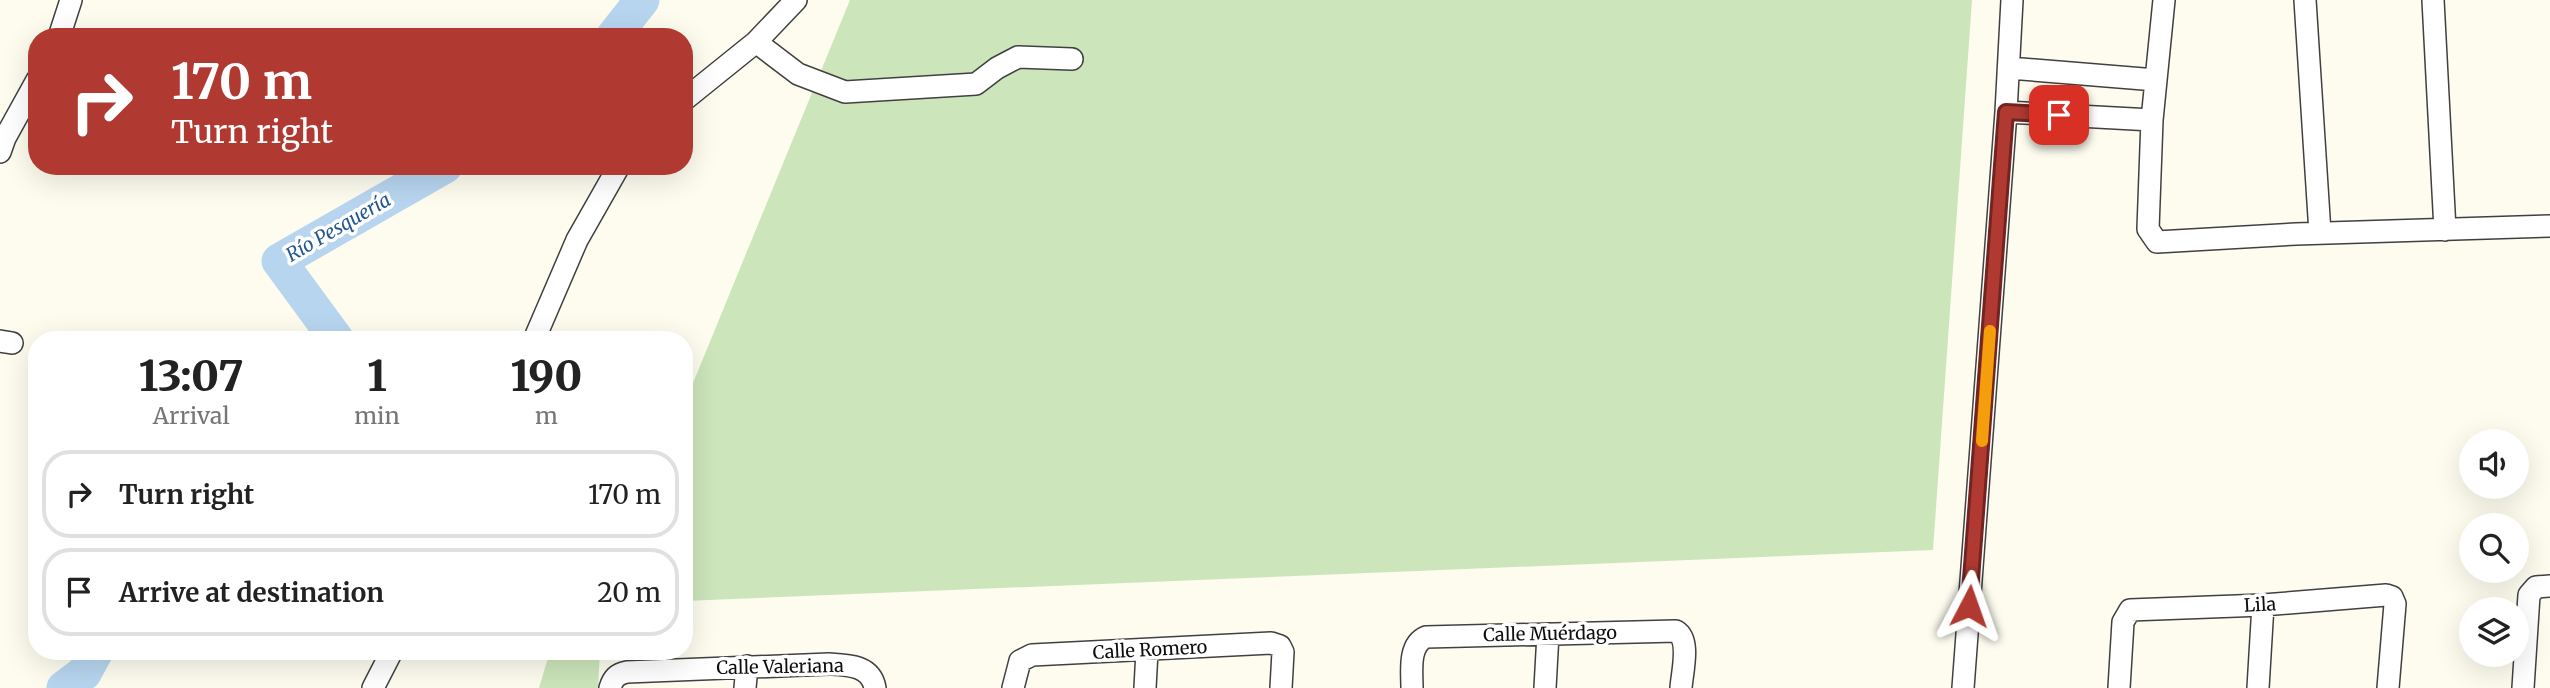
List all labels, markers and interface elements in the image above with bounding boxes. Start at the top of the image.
text: 170 m [171,51,312,112]
icon: right [56,56,147,147]
pin [2029,85,2089,145]
icon: arrive [2040,96,2078,134]
text: Turn right [171,112,333,152]
water label: Río Pesquería [281,187,395,267]
text: 13:07 [139,350,244,402]
text: 1 [367,350,387,402]
text: 190 [510,350,582,402]
text: Arrival [153,401,230,430]
text: min [354,401,400,430]
text: m [535,401,558,430]
map controls [2459,429,2529,667]
button: sound [2459,429,2529,499]
icon: right [60,475,98,513]
text: Turn right [119,478,254,511]
text: 170 m [588,478,661,511]
button: search [2459,513,2529,583]
position arrow [1932,569,2006,643]
icon: arrive [60,573,98,611]
text: Arrive at destination [119,576,384,609]
text: 20 m [597,576,661,609]
street label: Lila [2243,592,2277,617]
button: layers [2459,597,2529,667]
street label: Calle Muérdago [1483,621,1617,646]
street label: Calle Romero [1092,635,1208,664]
street label: Calle Valeriana [716,654,844,679]

